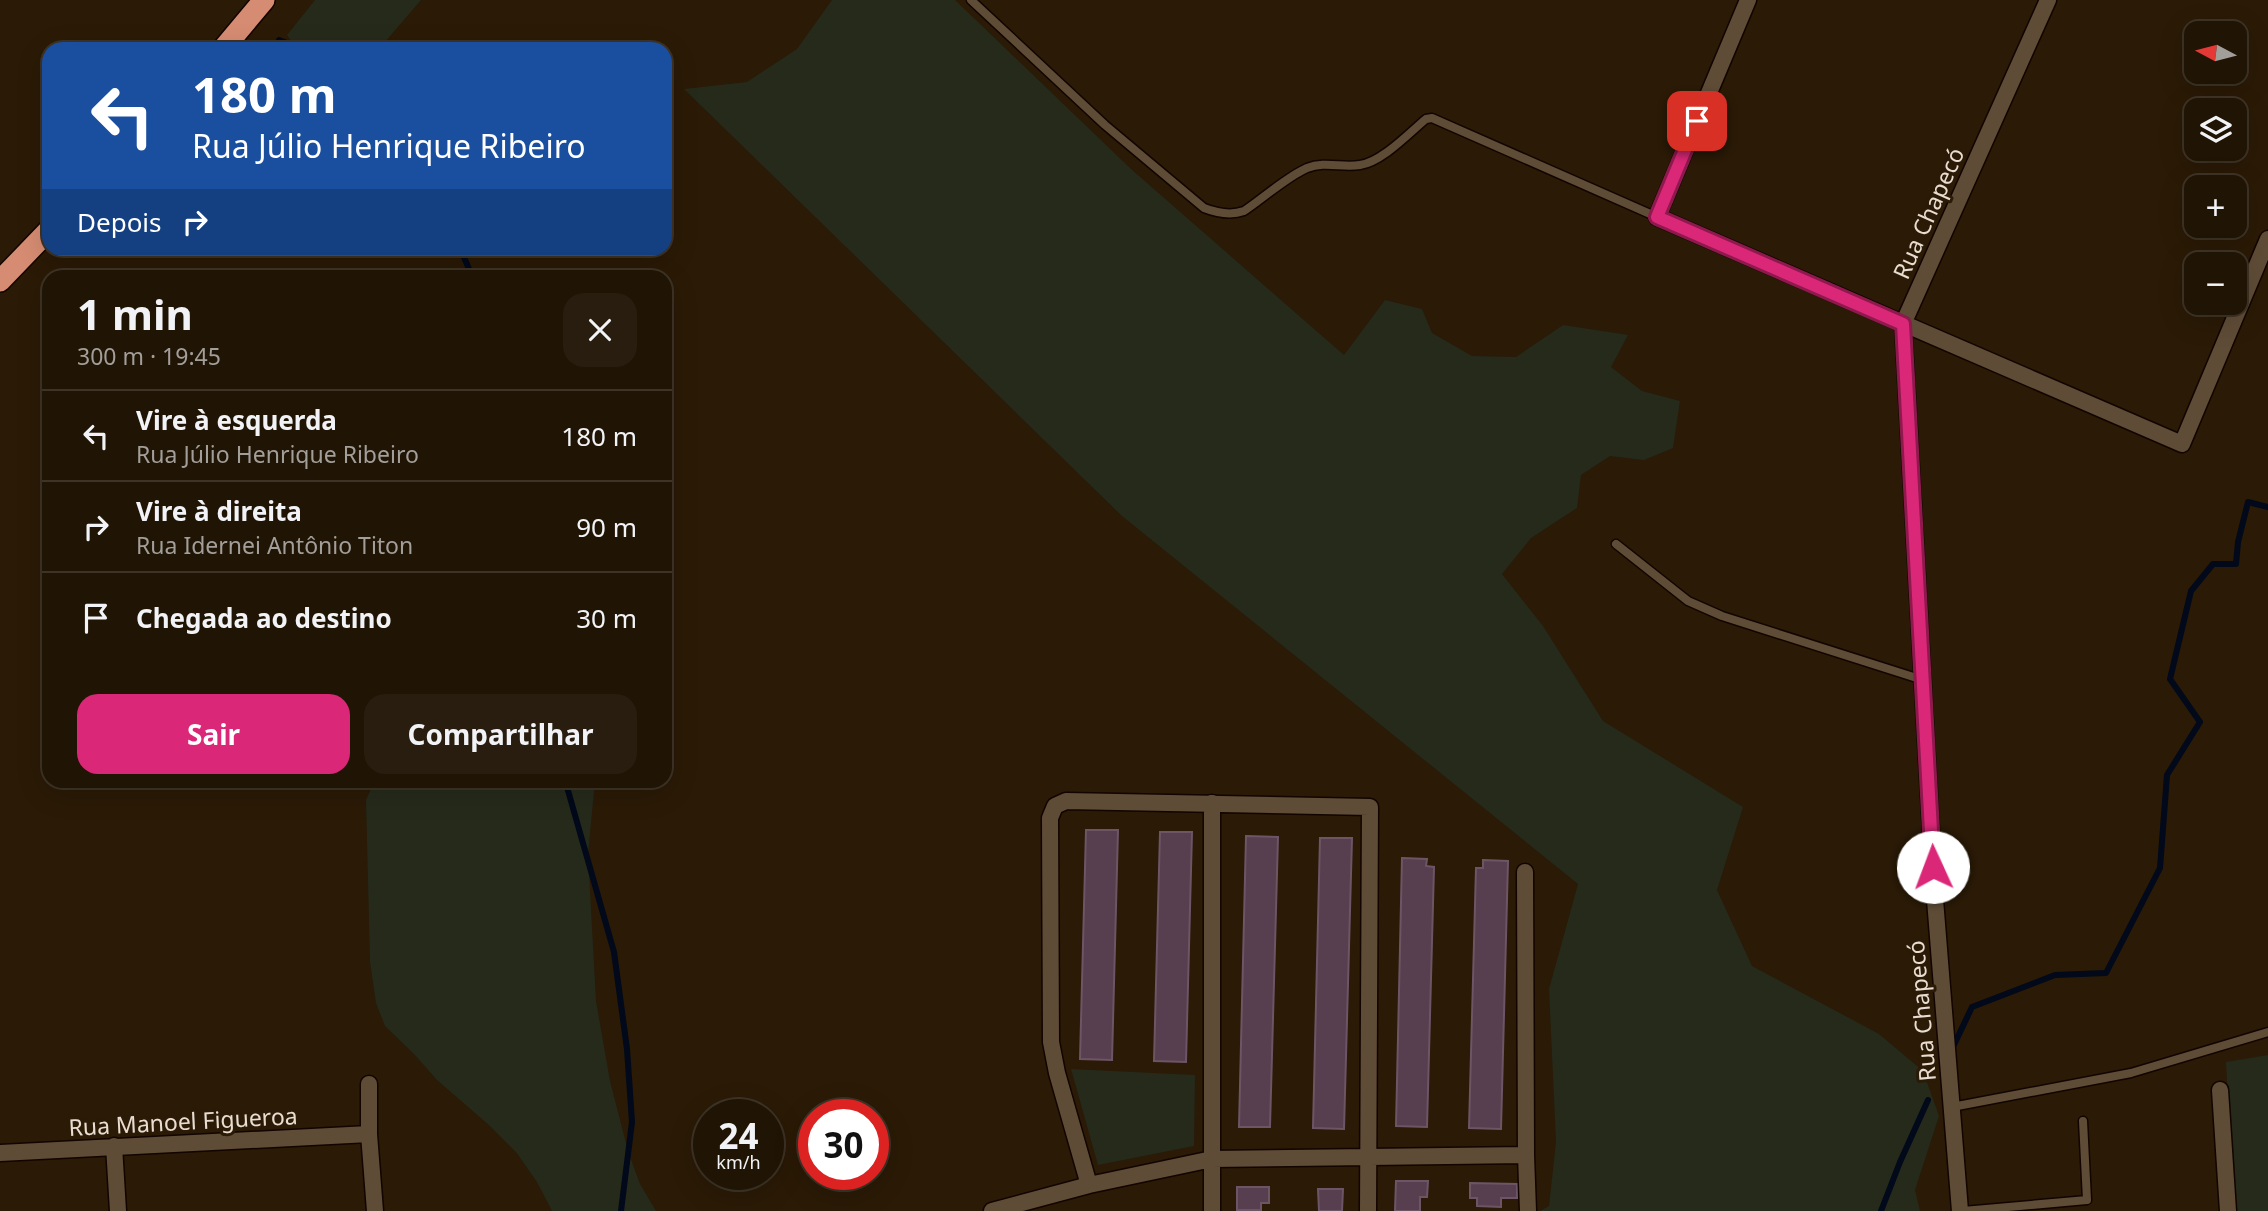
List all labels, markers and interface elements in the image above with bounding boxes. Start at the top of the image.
north arrow [2184,21,2247,84]
map controls [2184,21,2247,315]
text: 180 m [192,61,337,127]
icon: left [77,70,168,161]
pin [1667,91,1727,151]
button: layers [2184,98,2247,161]
icon: arrive [1678,102,1716,140]
text: Rua Júlio Henrique Ribeiro [192,124,586,167]
street label: Rua Chapecó [1885,142,1971,284]
button: + [2184,175,2247,238]
icon: right [176,203,214,241]
text: Depois [77,204,162,240]
button: − [2184,252,2247,315]
text: 1 min [77,285,193,342]
button: close [563,293,637,367]
text: 300 m · 19:45 [77,340,221,372]
text: Vire à esquerda [136,402,337,438]
icon: left [77,417,115,455]
text: 180 m [561,418,637,454]
text: Rua Júlio Henrique Ribeiro [136,438,419,470]
text: Vire à direita [136,493,302,529]
icon: right [77,508,115,546]
text: 90 m [576,509,637,545]
text: Rua Idernei Antônio Titon [136,529,413,561]
icon: arrive [77,599,115,637]
text: Chegada ao destino [136,600,392,636]
text: 30 m [576,600,637,636]
button: Sair [77,694,350,774]
button: Compartilhar [364,694,637,774]
position arrow [1896,830,1970,904]
street label: Rua Chapecó [1899,939,1943,1083]
street label: Rua Manoel Figueroa [68,1099,298,1143]
speed limit sign: 30 [798,1099,889,1190]
text: 24 [718,1112,759,1159]
text: km/h [716,1150,761,1174]

